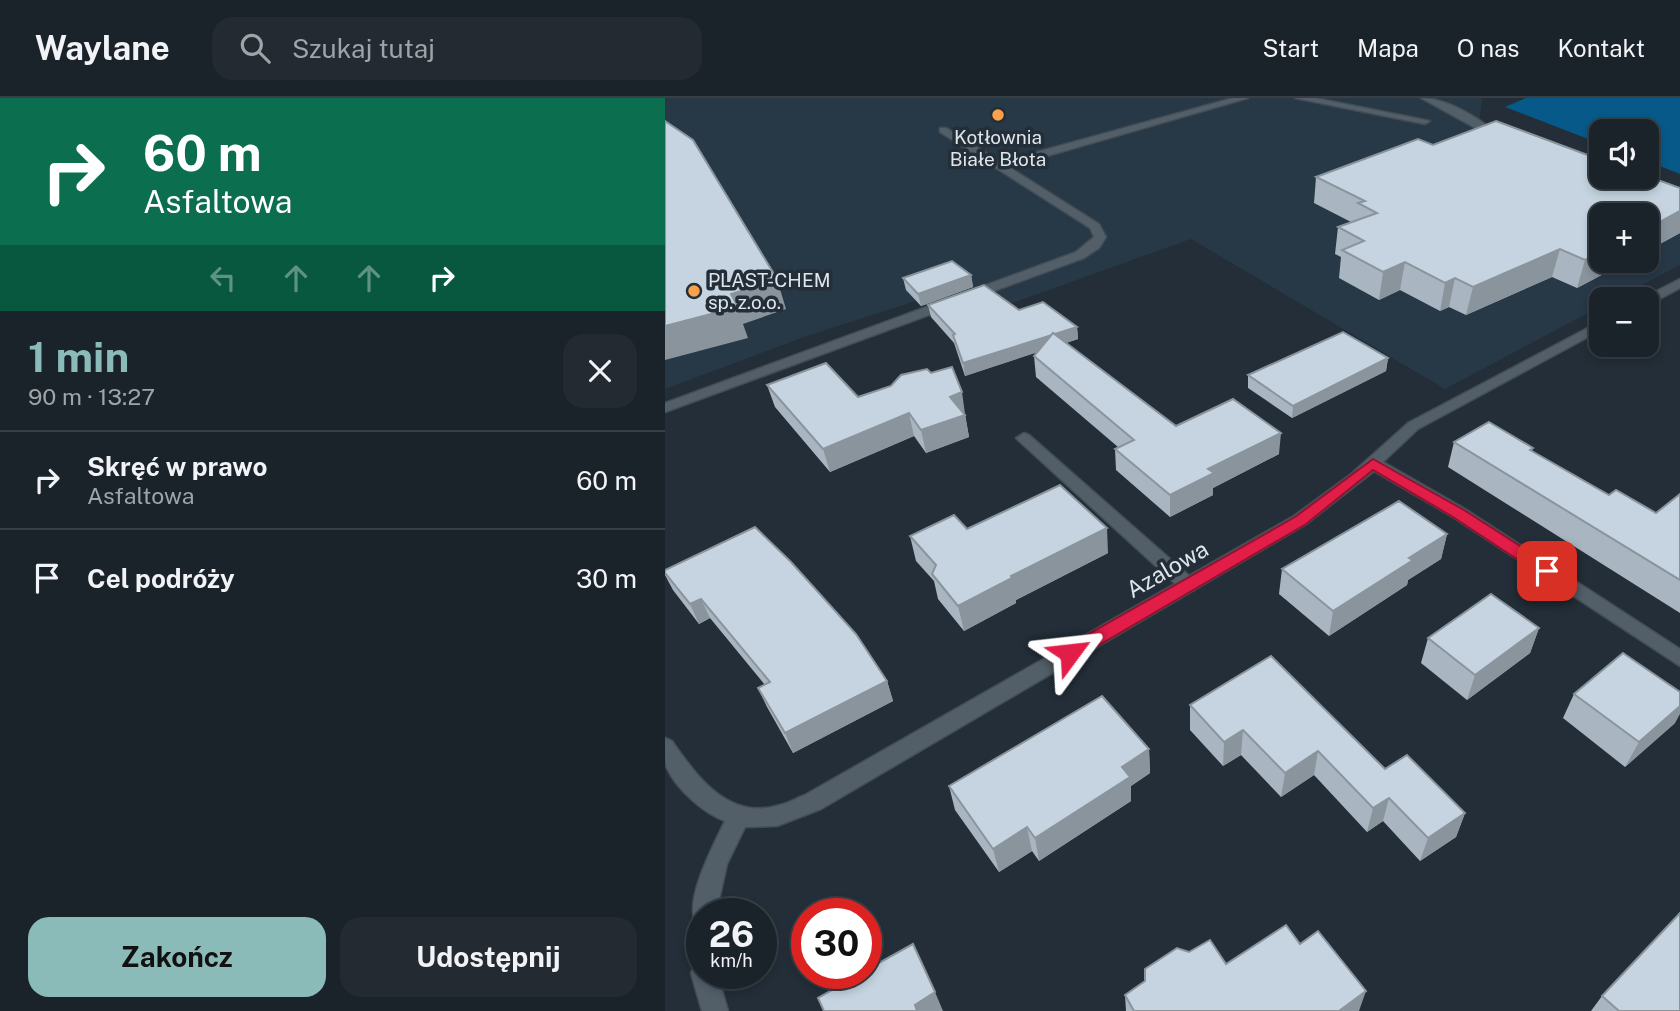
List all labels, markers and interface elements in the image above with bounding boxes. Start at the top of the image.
search box [212,17,702,80]
text: Waylane [35,29,170,67]
icon: search [236,29,274,67]
text: Szukaj tutaj [292,33,435,64]
text: Start [1262,34,1319,62]
text: Mapa [1357,34,1419,62]
text: O nas [1457,34,1519,62]
text: Kontakt [1557,34,1645,62]
marker: Kotłownia Białe Błota [990,107,1006,123]
map controls [1589,119,1659,357]
button: sound [1589,119,1659,189]
text: 60 m [143,124,262,182]
icon: right [28,126,119,217]
place label: Kotłownia Białe Błota [950,126,1046,170]
text: Asfaltowa [143,183,293,220]
button: + [1589,203,1659,273]
icon: left [204,259,242,297]
icon: ahead [277,259,315,297]
icon: ahead [350,259,388,297]
icon: right [423,259,461,297]
place label: PLAST-CHEM sp. z.o.o. [708,269,831,313]
marker: PLAST-CHEM sp. z.o.o. [686,283,702,299]
button: − [1589,287,1659,357]
text: 1 min [28,332,129,381]
button: close [563,334,637,408]
text: 90 m · 13:27 [28,383,155,410]
text: Skręć w prawo [87,451,267,482]
icon: right [28,461,66,499]
text: 60 m [576,465,637,496]
text: Asfaltowa [87,482,195,509]
street label: Azalowa [1121,535,1213,603]
pin [1517,541,1577,601]
icon: arrive [1528,552,1566,590]
icon: arrive [28,559,66,597]
text: Cel podróży [87,563,235,594]
text: 30 m [576,563,637,594]
position arrow [1033,616,1107,690]
speed limit sign: 30 [791,898,882,989]
text: 26 [709,914,754,955]
button: Zakończ [28,917,326,997]
button: Udostępnij [340,917,637,997]
text: km/h [710,950,753,971]

